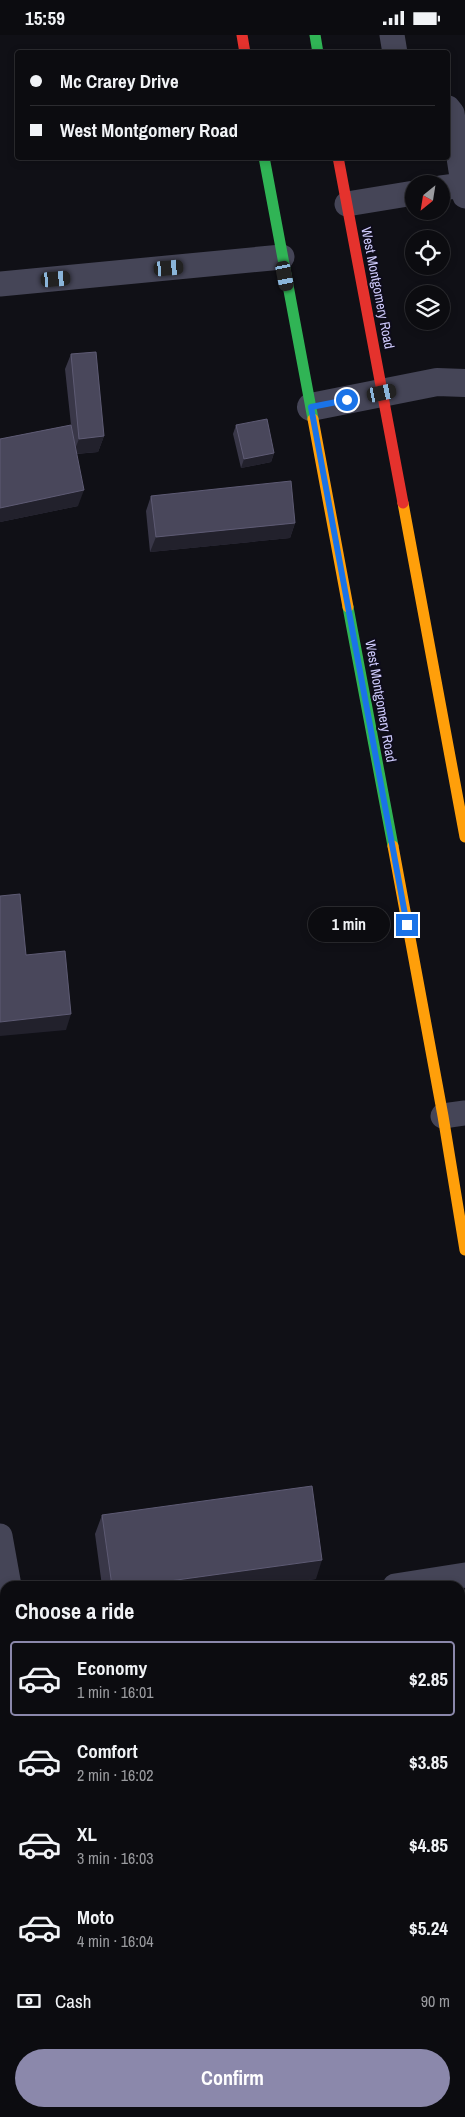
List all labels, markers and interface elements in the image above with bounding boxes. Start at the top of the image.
text: 15:59 [25,5,65,31]
text: Mc Crarey Drive [60,68,179,94]
text: West Montgomery Road [60,117,238,143]
north arrow [405,175,450,220]
map controls [405,175,450,330]
street label: West Montgomery Road [357,226,399,350]
button: locate [405,230,450,275]
car [153,259,184,277]
car [274,260,295,292]
car [40,270,71,288]
button: layers [405,285,450,330]
car [365,383,398,403]
route start [336,389,358,411]
street label: West Montgomery Road [361,639,401,763]
callout: 1 min [307,907,390,943]
text: 1 min [332,913,366,935]
route end [396,914,418,936]
text: Choose a ride [15,1596,134,1626]
text: Economy [77,1655,147,1681]
icon: car [17,1656,62,1701]
text: $2.85 [409,1666,448,1692]
text: 1 min · 16:01 [77,1681,154,1703]
text: Comfort [77,1738,138,1764]
icon: car [17,1739,62,1784]
text: $3.85 [409,1749,448,1775]
text: 2 min · 16:02 [77,1764,154,1786]
text: XL [77,1821,97,1847]
icon: car [17,1822,62,1867]
text: $4.85 [409,1832,448,1858]
text: 3 min · 16:03 [77,1847,154,1869]
text: Moto [77,1904,114,1930]
icon: car [17,1905,62,1950]
text: $5.24 [409,1915,448,1941]
text: 4 min · 16:04 [77,1930,154,1952]
icon: cash [15,1987,43,2015]
text: Cash [55,1988,91,2014]
text: 90 m [421,1990,450,2012]
button: Confirm [15,2049,450,2107]

